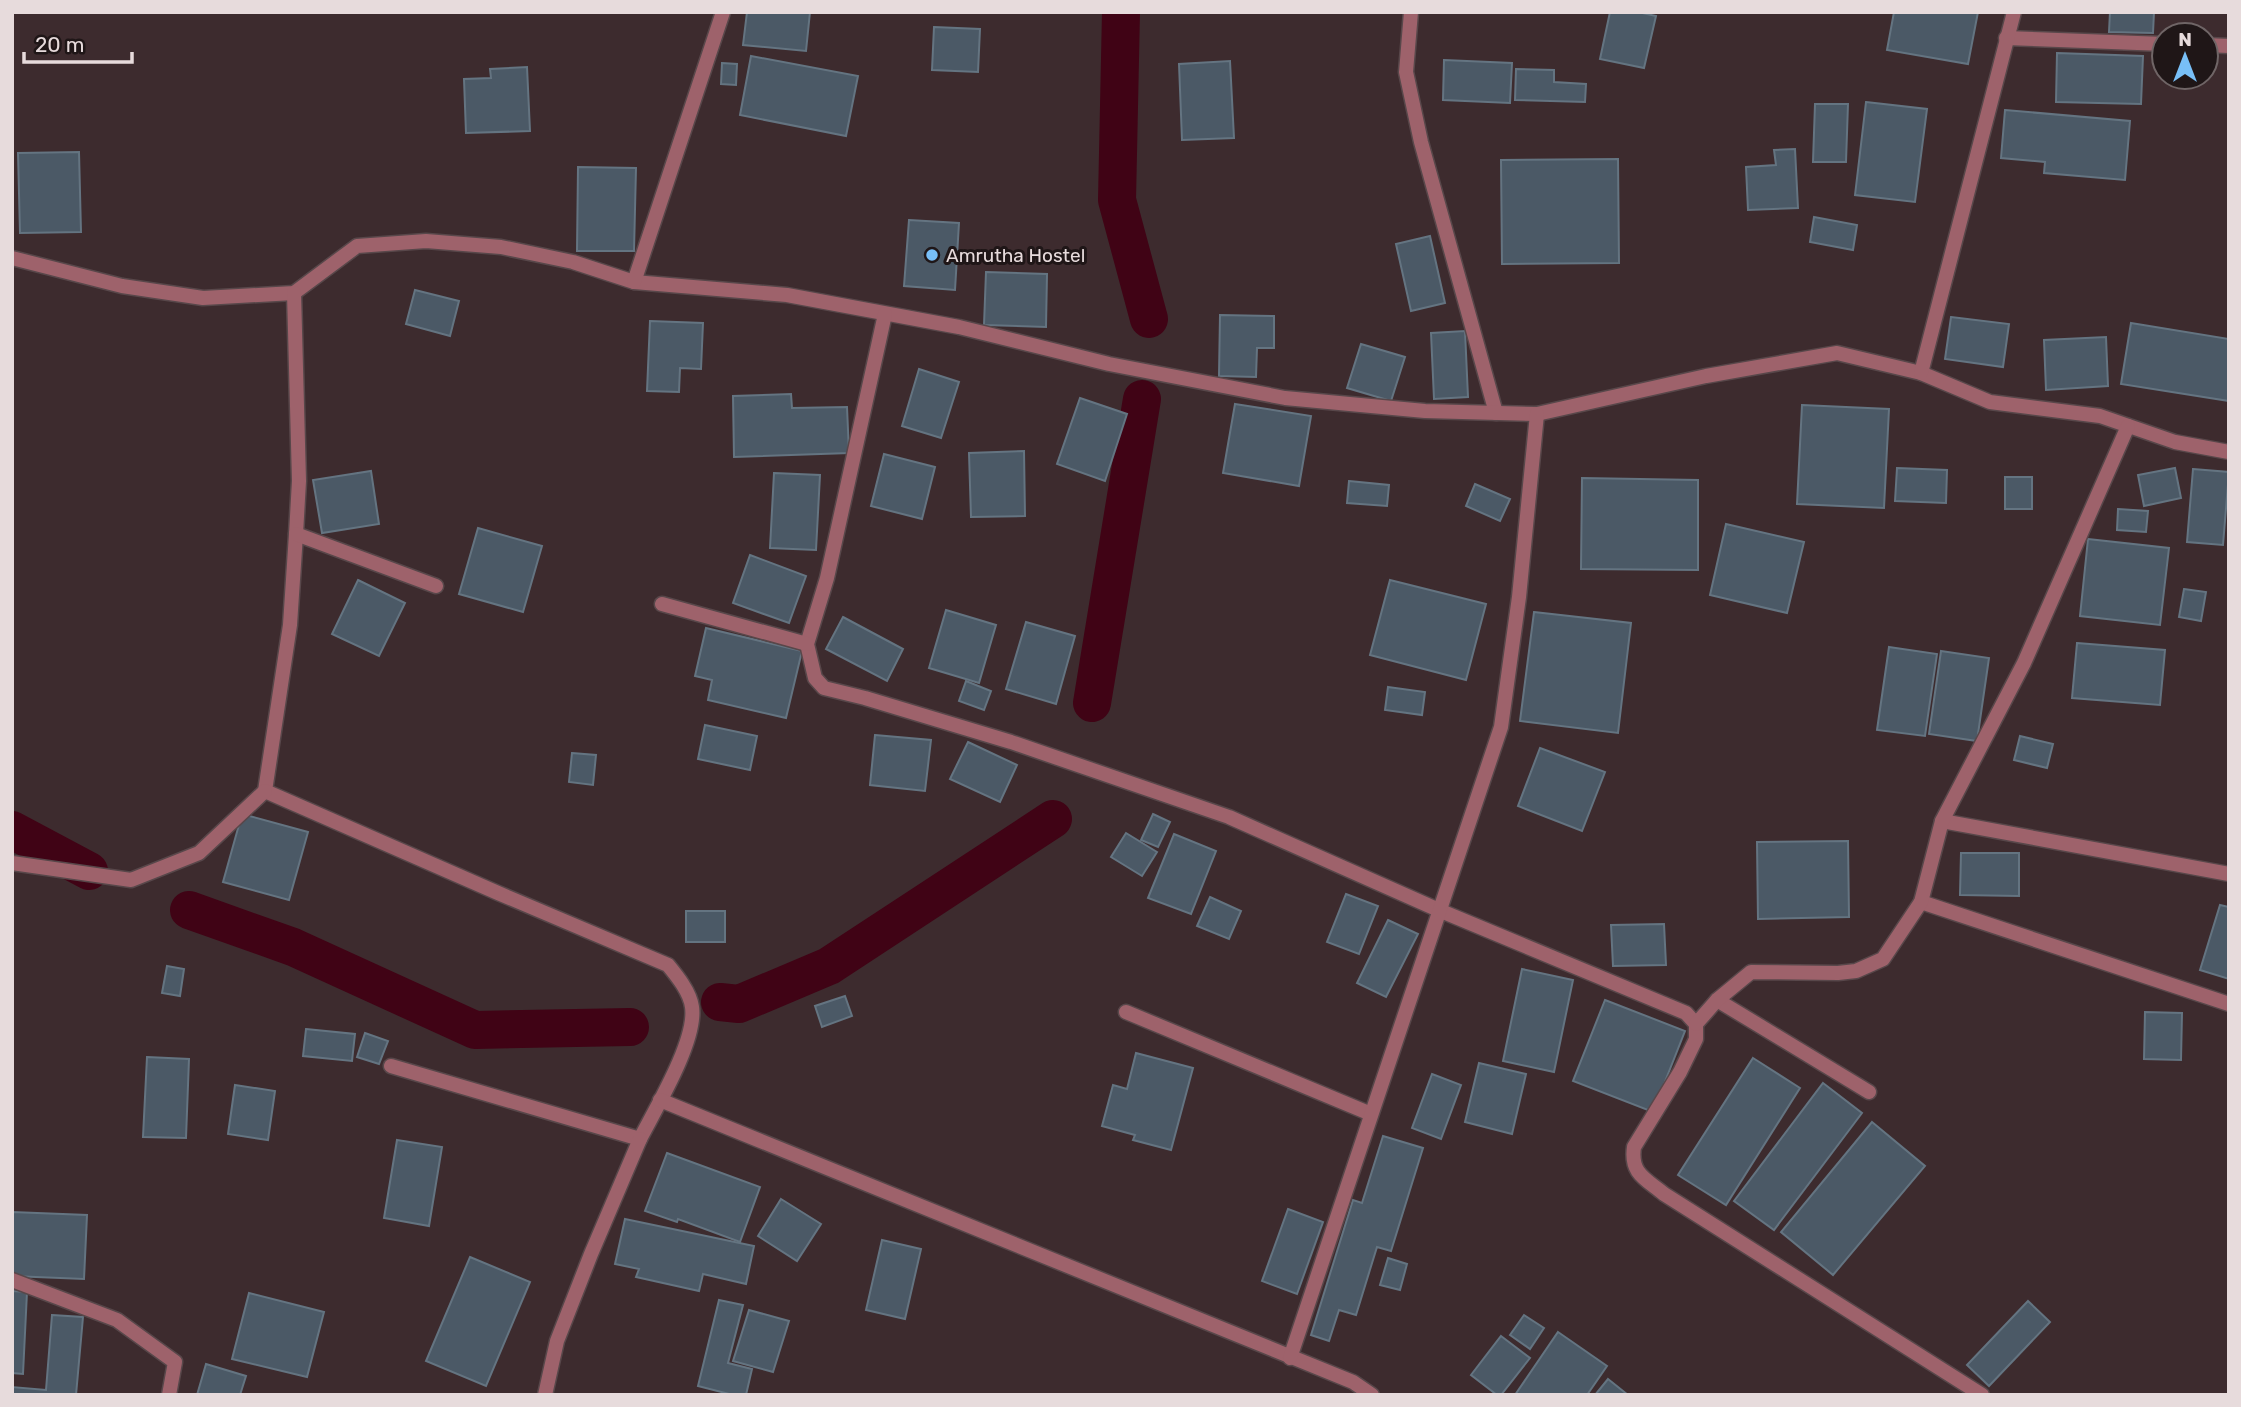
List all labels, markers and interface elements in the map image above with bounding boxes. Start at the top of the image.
scale bar [24,21,133,65]
north arrow [2150,21,2220,91]
text: N [2178,28,2192,51]
text: 20 m [35,32,84,57]
place label: Amrutha Hostel [946,244,1085,267]
marker: Amrutha Hostel [924,247,940,263]

